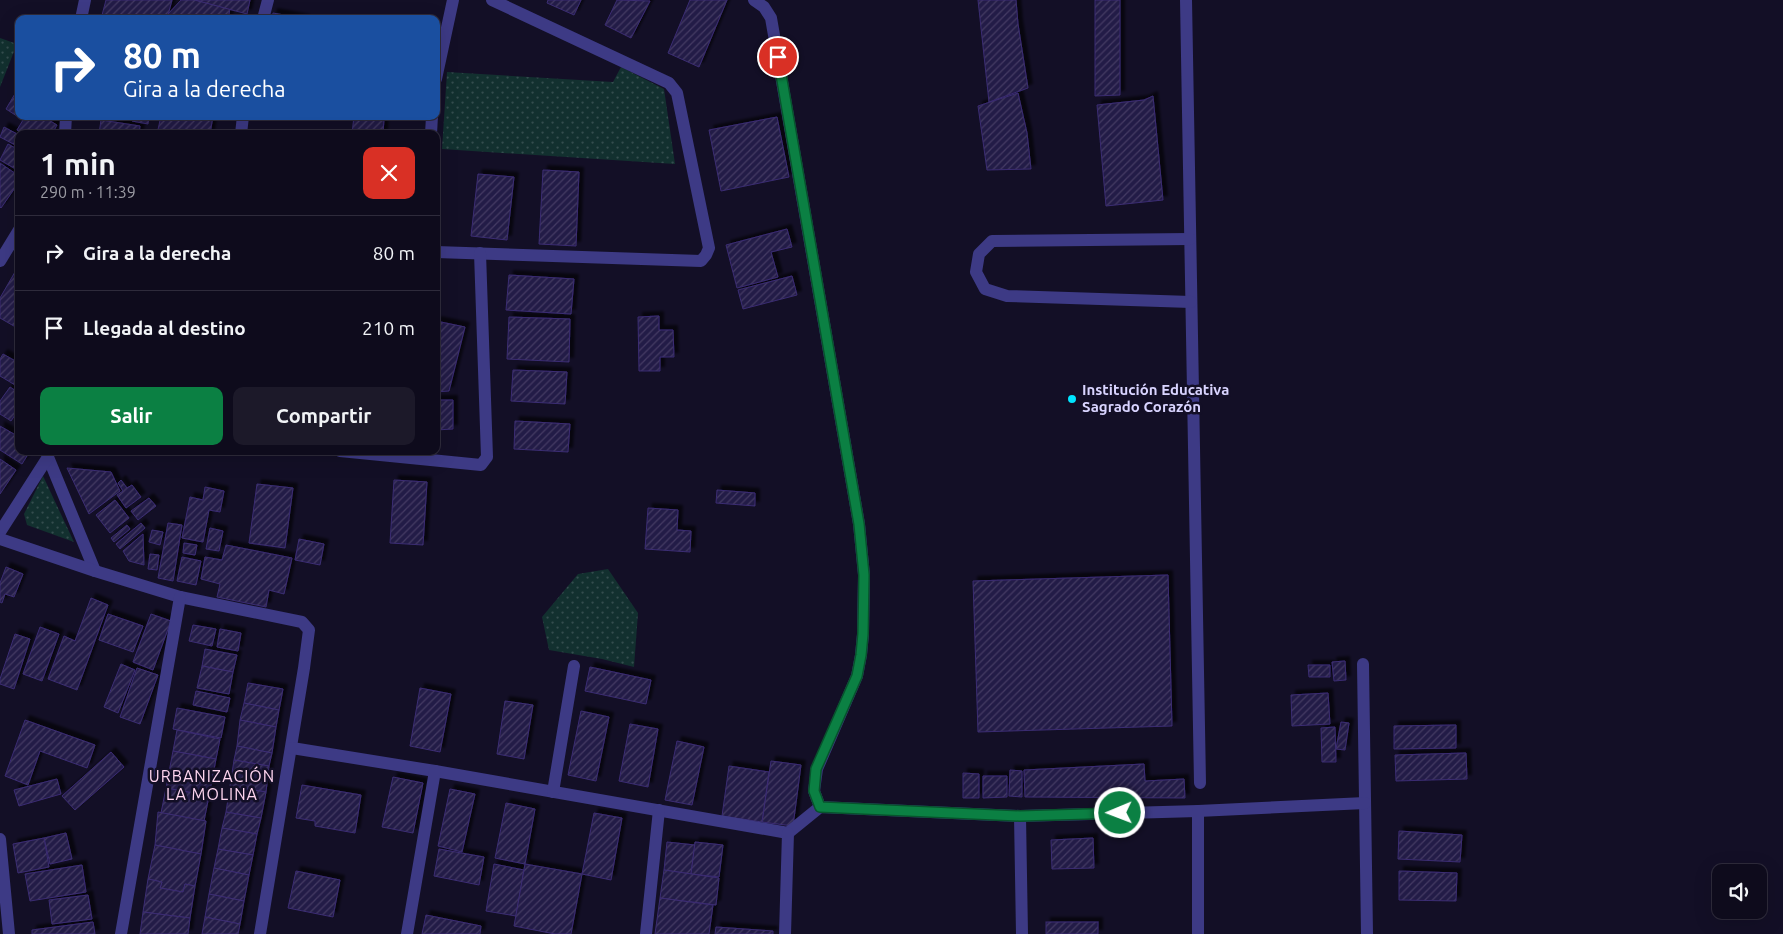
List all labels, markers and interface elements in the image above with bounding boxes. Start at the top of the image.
icon: right [40,35,105,100]
text: 80 m [123,35,201,75]
pin [757,36,799,78]
icon: arrive [764,43,792,71]
text: Gira a la derecha [123,76,286,101]
text: 1 min [40,147,116,181]
button: close [363,147,415,199]
text: 290 m · 11:39 [40,183,136,201]
icon: right [40,239,68,267]
text: Gira a la derecha [83,242,231,264]
text: 80 m [373,242,415,264]
icon: arrive [40,314,68,342]
text: Llegada al destino [83,317,246,339]
text: 210 m [362,317,415,339]
place label: Institución Educativa Sagrado Corazón [1082,381,1229,415]
button: Salir [40,387,223,445]
button: Compartir [233,387,415,445]
marker: Institución Educativa Sagrado Corazón [1066,393,1078,405]
district label: URBANIZACIÓN LA MOLINA [149,766,275,803]
position arrow [1093,786,1145,838]
map controls [1712,864,1767,919]
button: sound [1712,864,1767,919]

